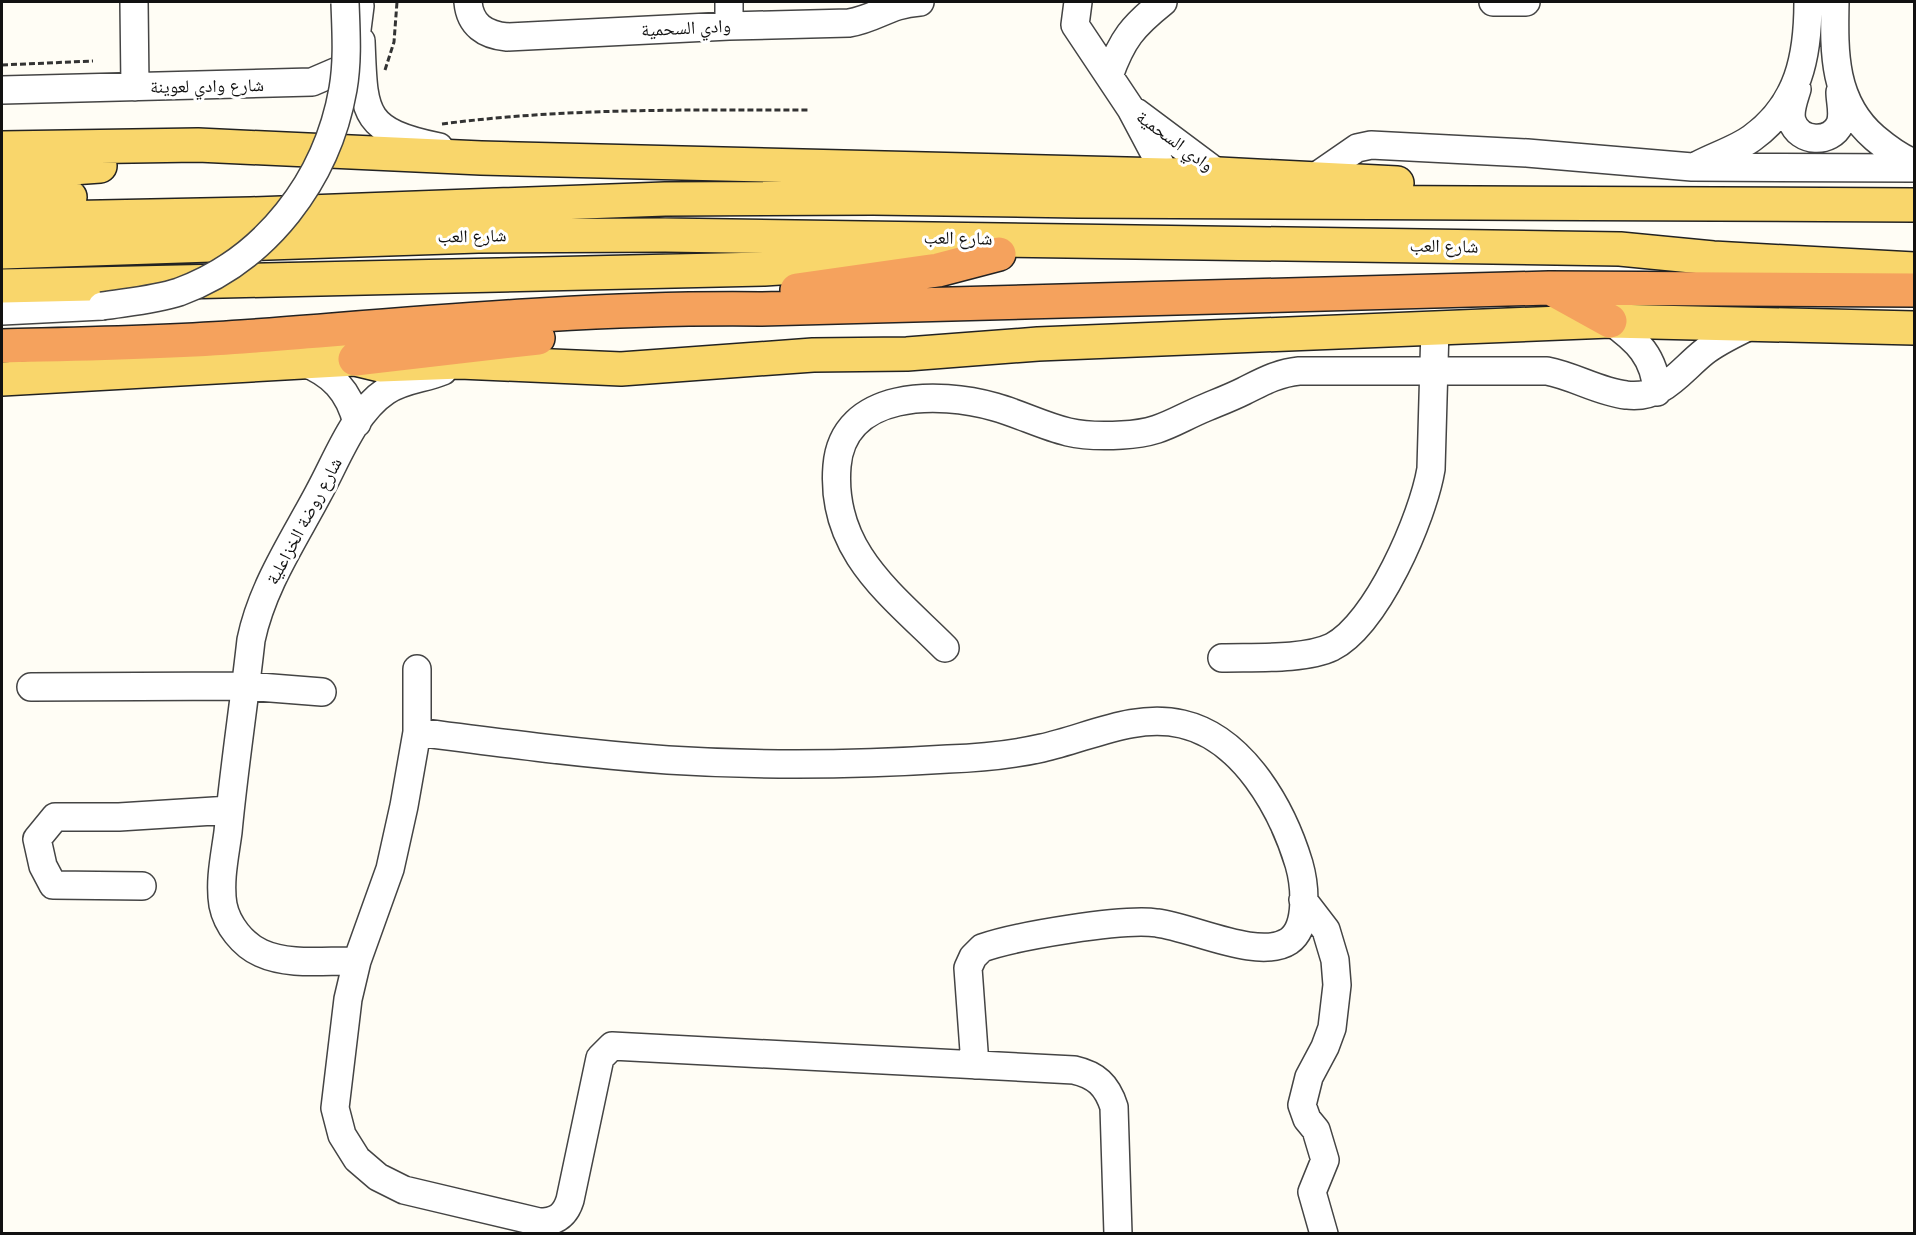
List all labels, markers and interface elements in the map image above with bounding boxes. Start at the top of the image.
street label: وادي السحمية [641,15,732,45]
street label: شارع وادي لعوينة [150,74,264,102]
street label: وادي السحمية [1130,106,1218,179]
street label: شارع العب [437,224,507,248]
street label: شارع العب [923,226,993,250]
street label: شارع العب [1409,234,1479,258]
street label: شارع روضة الخزاعلية [261,454,347,588]

